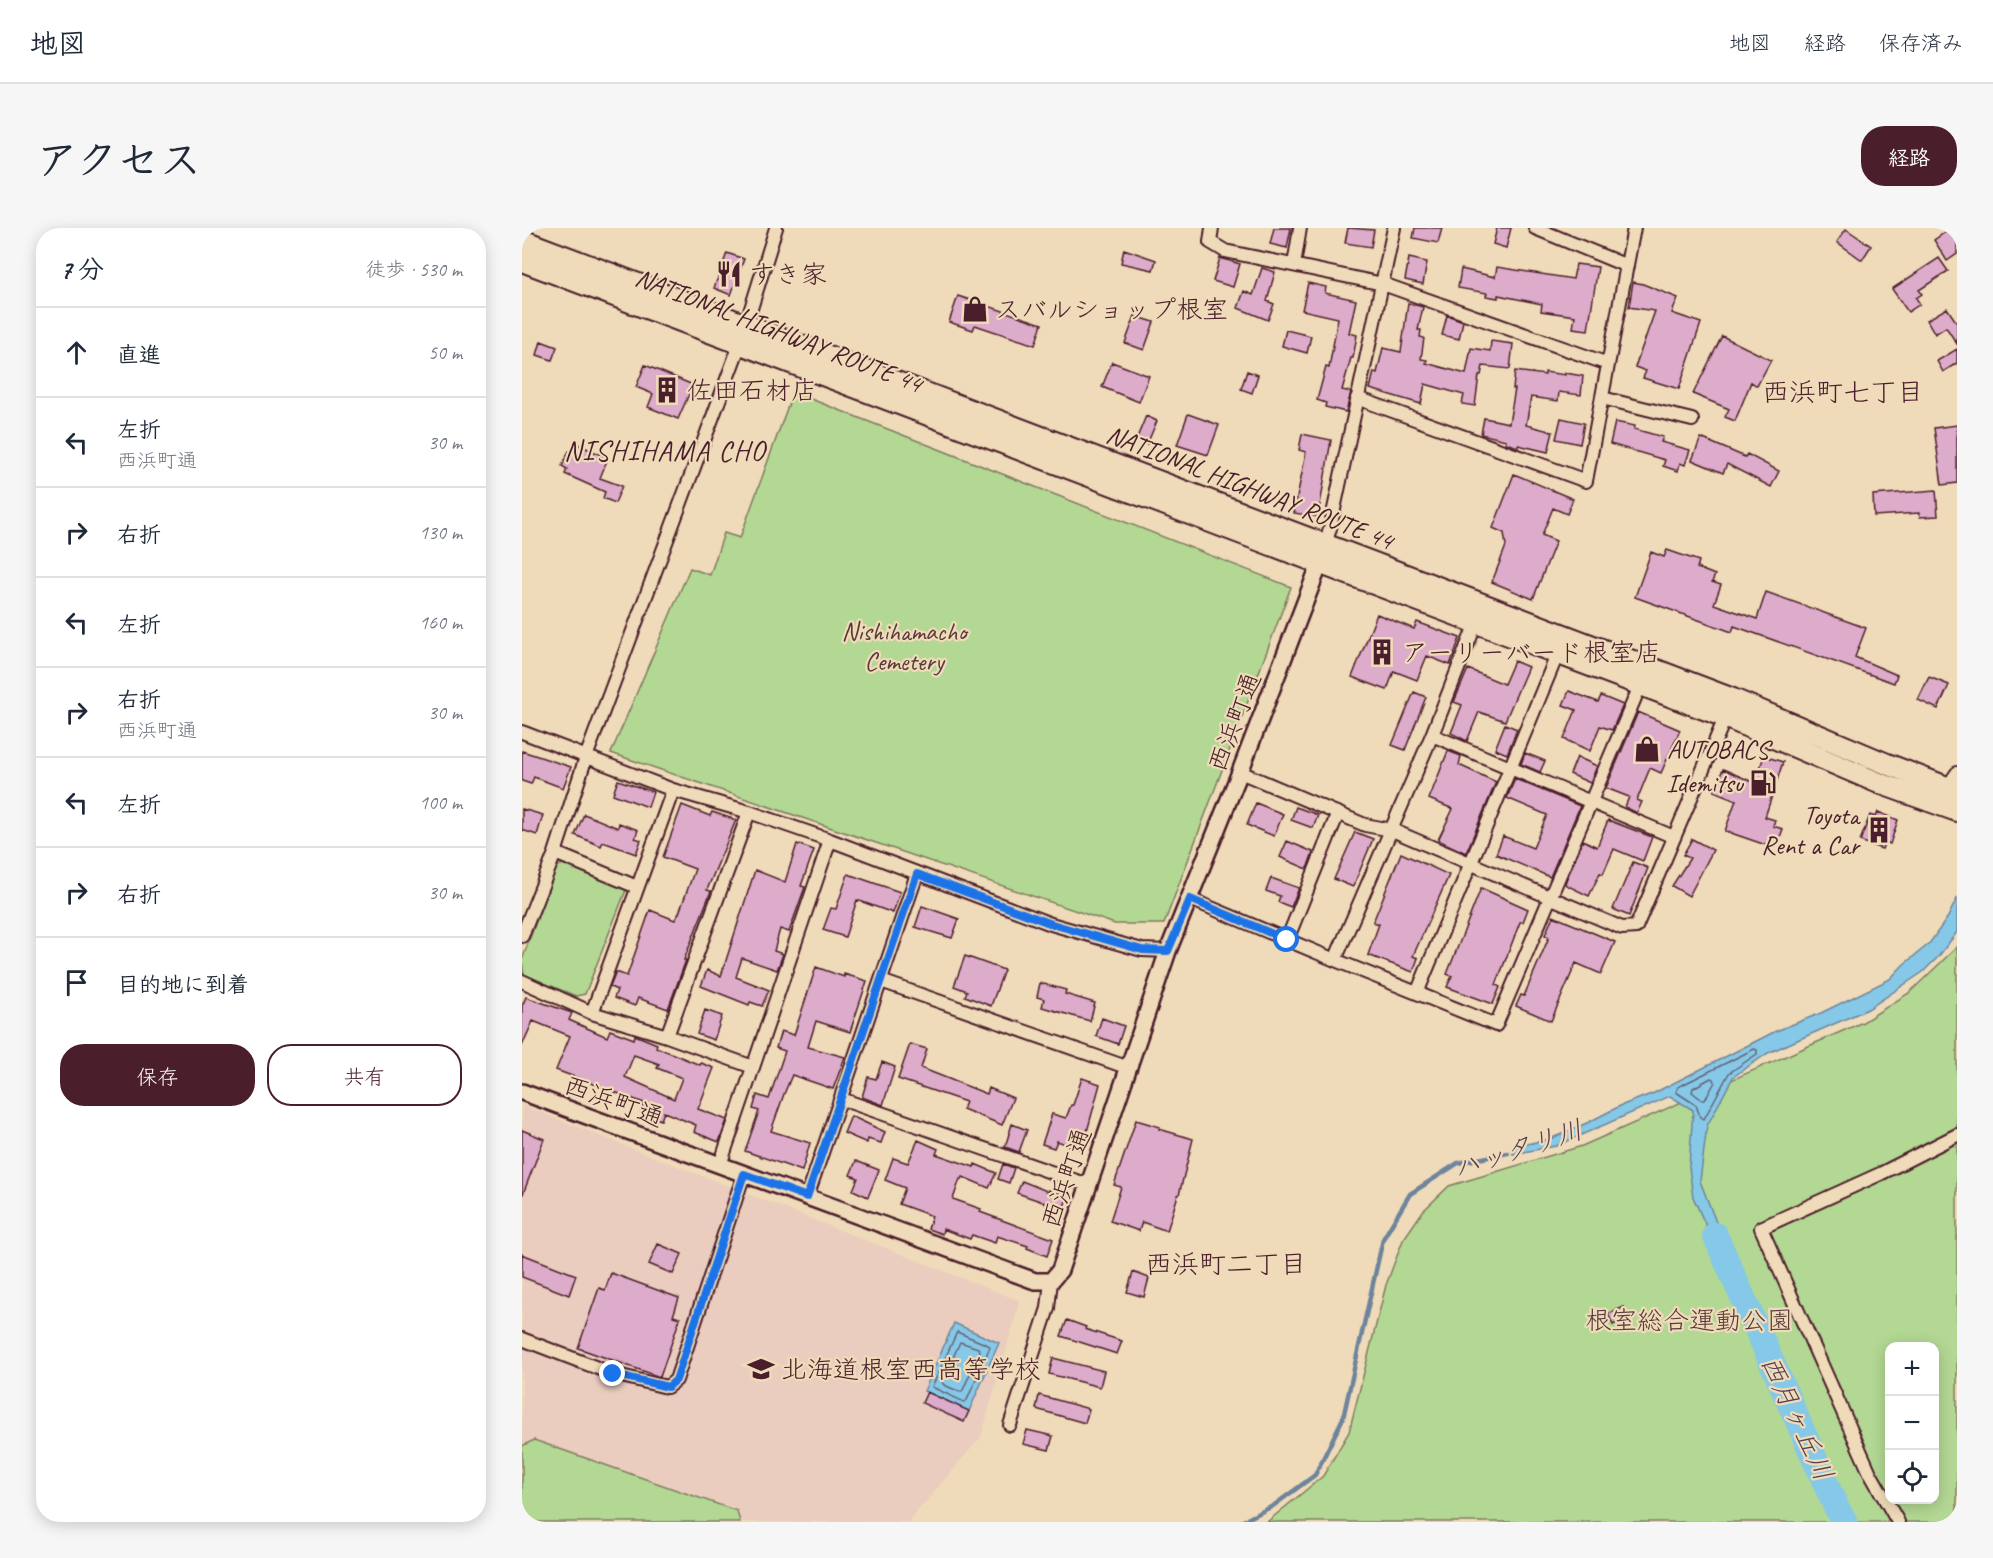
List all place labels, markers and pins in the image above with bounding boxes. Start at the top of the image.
place label: すき家 [749,258,827,291]
restaurant icon: すき家 [714,259,744,289]
place label: スバルショップ根室 [995,293,1228,326]
shop icon: スバルショップ根室 [960,294,990,324]
place label: 佐田石材店 [687,374,817,407]
building icon: 佐田石材店 [652,375,682,405]
place label: アーリーバード根室店 [1402,636,1661,669]
building icon: アーリーバード根室店 [1367,637,1397,667]
place label: AUTOBACS [1667,733,1774,766]
shop icon: AUTOBACS [1632,734,1662,764]
place label: Idemitsu [1666,767,1744,800]
fuel station icon: Idemitsu [1748,768,1778,798]
place label: Toyota Rent a Car [1761,799,1862,862]
building icon: Toyota Rent a Car [1864,815,1894,845]
place label: 北海道根室西高等学校 [781,1353,1041,1386]
school or university icon: 北海道根室西高等学校 [746,1354,776,1384]

